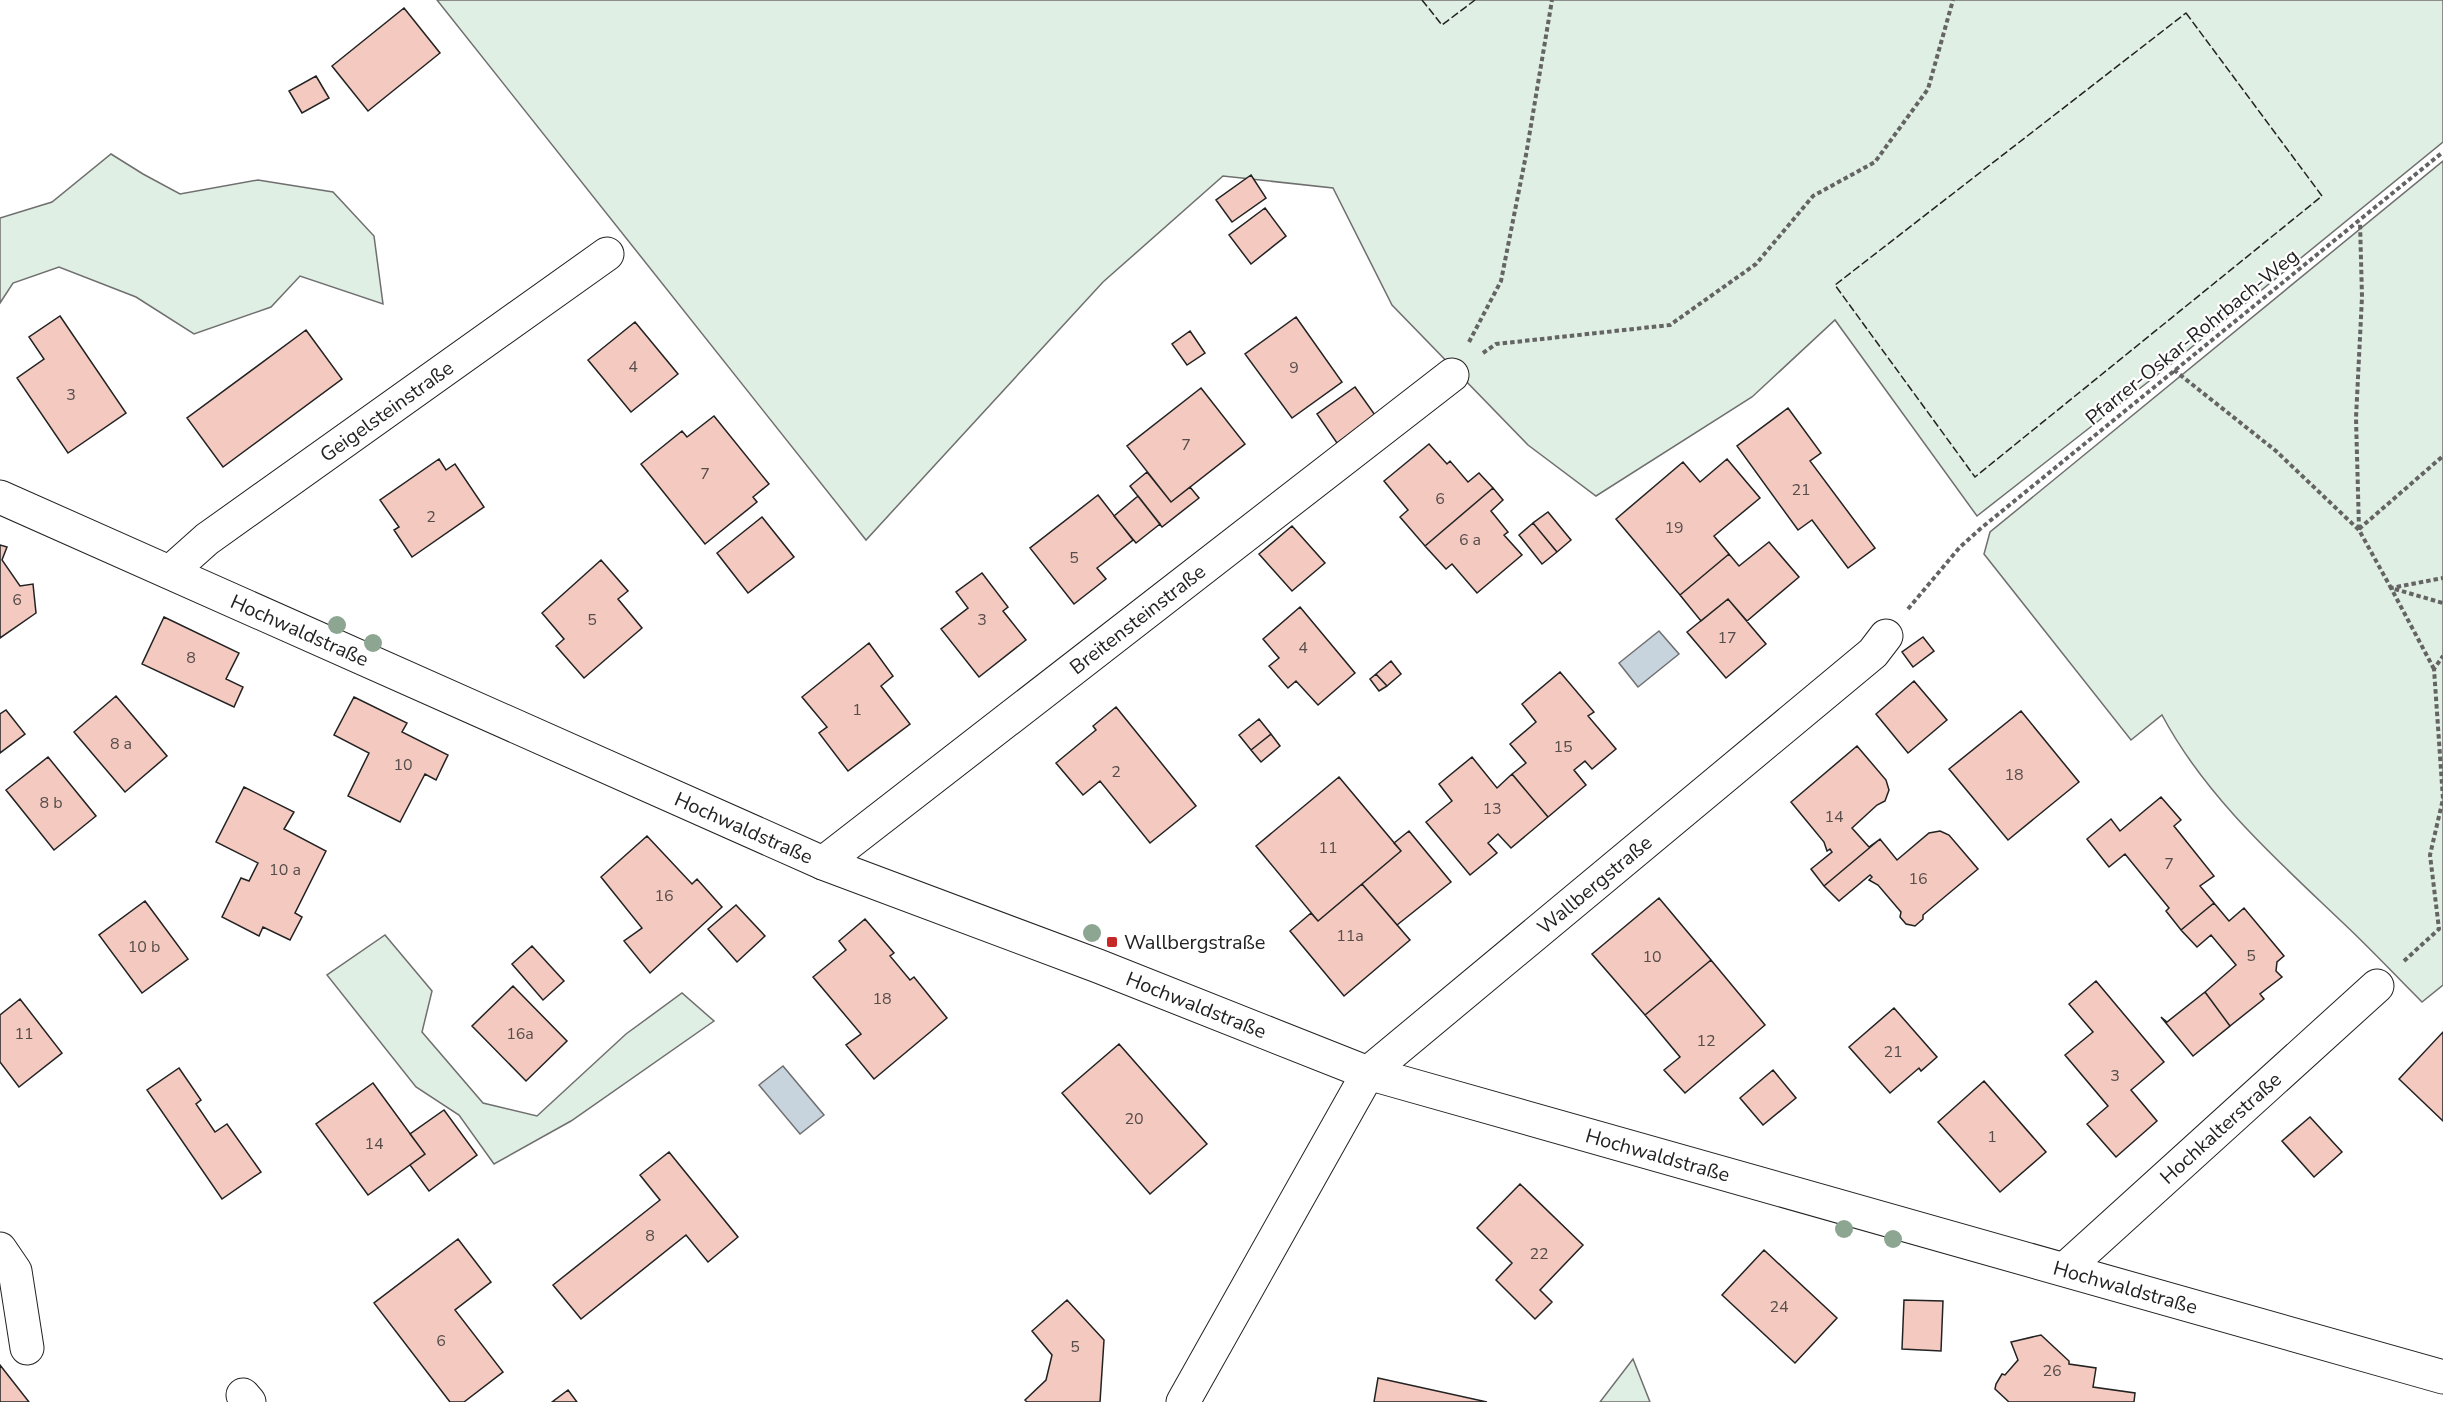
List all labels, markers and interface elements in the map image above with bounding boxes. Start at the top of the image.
street label: Pfarrer-Oskar-Rohrbach-Weg [2080,243,2304,431]
street label: Geigelsteinstraße [314,354,459,468]
house number: 4 [628,356,638,378]
house number: 9 [1289,357,1299,379]
house number: 3 [66,384,76,406]
house number: 7 [1181,434,1191,456]
house number: 7 [700,463,710,485]
house number: 21 [1791,479,1811,501]
house number: 6 [1435,488,1445,510]
house number: 2 [426,506,436,528]
house number: 19 [1664,517,1684,539]
house number: 6 a [1459,529,1481,551]
house number: 5 [1069,547,1079,569]
street label: Breitensteinstraße [1064,558,1211,680]
street label: Hochwaldstraße [226,588,373,673]
house number: 6 [12,589,22,611]
house number: 5 [587,609,597,631]
house number: 3 [977,609,987,631]
house number: 17 [1717,627,1737,649]
house number: 4 [1298,637,1308,659]
house number: 8 [186,647,196,669]
house number: 1 [852,699,862,721]
house number: 8 a [110,733,132,755]
house number: 15 [1553,736,1573,758]
house number: 10 [393,754,413,776]
house number: 2 [1111,761,1121,783]
house number: 18 [2004,764,2024,786]
street label: Hochwaldstraße [670,785,817,870]
house number: 8 b [39,792,63,814]
house number: 13 [1482,798,1502,820]
house number: 14 [1824,806,1844,828]
street label: Wallbergstraße [1531,829,1658,940]
house number: 11 [1318,837,1338,859]
house number: 7 [2164,853,2174,875]
house number: 10 a [269,859,301,881]
house number: 16 [1908,868,1928,890]
house number: 16 [654,885,674,907]
house number: 11a [1336,925,1364,947]
place label: Wallbergstraße [1124,929,1266,956]
marker: Wallbergstraße [1105,935,1119,949]
house number: 10 b [128,936,160,958]
house number: 5 [2246,945,2256,967]
house number: 10 [1642,946,1662,968]
street label: Hochwaldstraße [1122,965,1270,1045]
house number: 18 [872,988,892,1010]
house number: 11 [14,1023,34,1045]
house number: 16a [506,1023,534,1045]
house number: 12 [1696,1030,1716,1052]
house number: 21 [1883,1041,1903,1063]
house number: 3 [2110,1065,2120,1087]
street label: Hochkalterstraße [2154,1066,2287,1190]
house number: 20 [1124,1108,1144,1130]
street label: Hochwaldstraße [1583,1122,1733,1188]
house number: 1 [1987,1126,1997,1148]
house number: 14 [364,1133,384,1155]
house number: 8 [645,1225,655,1247]
house number: 22 [1529,1243,1549,1265]
street label: Hochwaldstraße [2050,1254,2201,1320]
house number: 24 [1769,1296,1789,1318]
house number: 6 [436,1330,446,1352]
house number: 5 [1070,1336,1080,1358]
house number: 26 [2042,1360,2062,1382]

